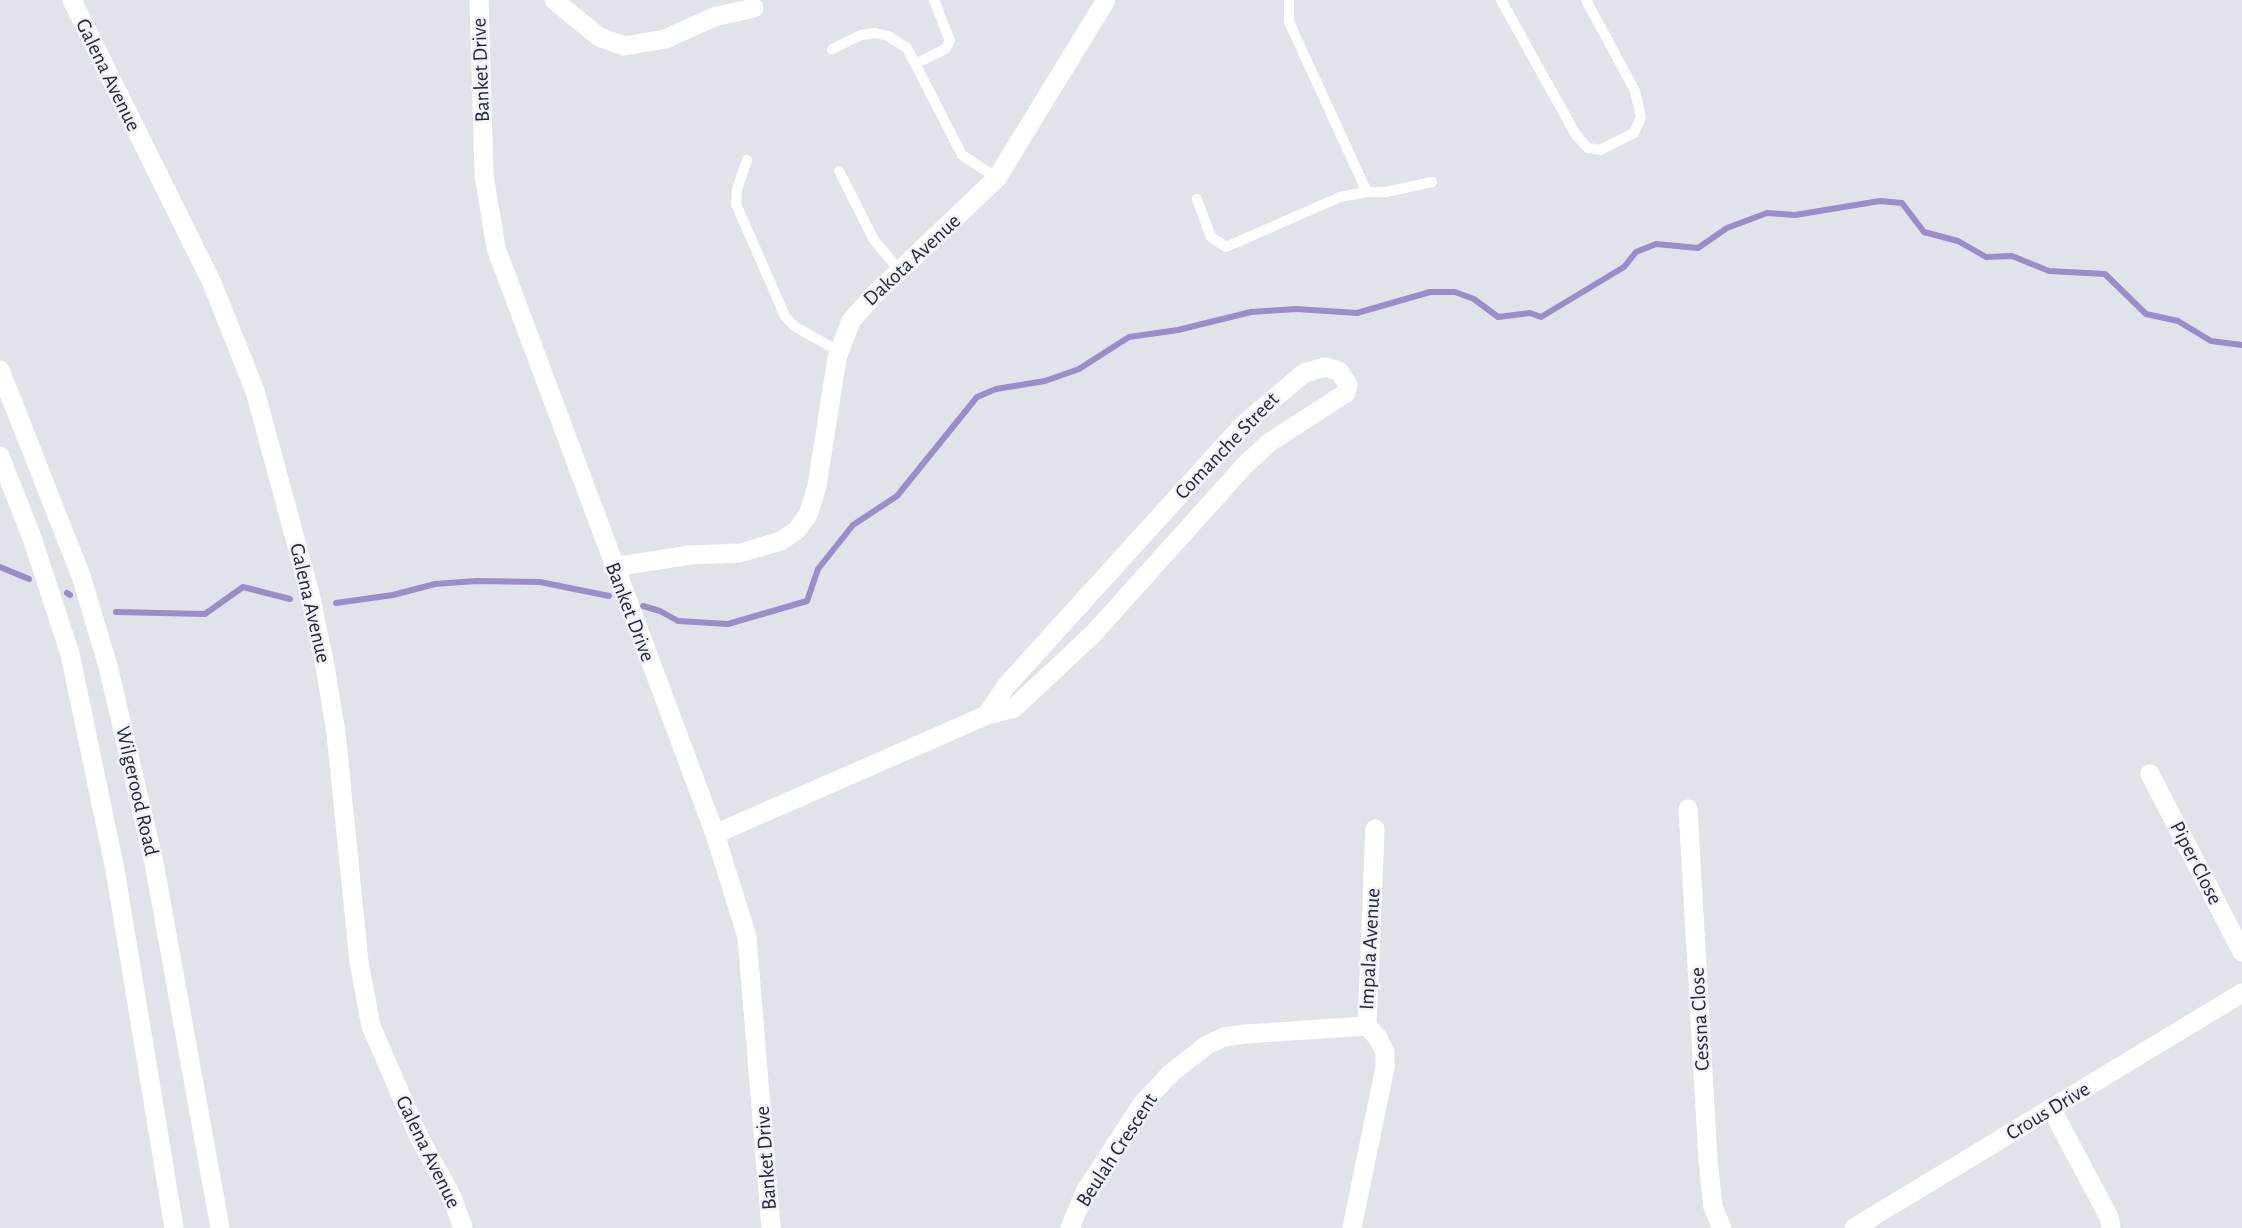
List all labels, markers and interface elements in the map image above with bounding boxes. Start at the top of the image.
street label: Galena Avenue [70,15,146,135]
street label: Banket Drive [467,17,495,123]
street label: Dakota Avenue [858,209,966,311]
street label: Comanche Street [1170,387,1284,505]
street label: Galena Avenue [284,541,336,665]
street label: Banket Drive [600,559,660,665]
street label: Wilgerood Road [110,724,164,858]
street label: Piper Close [2164,817,2228,909]
street label: Impala Avenue [1354,887,1386,1011]
street label: Cessna Close [1685,967,1715,1071]
street label: Crous Drive [2002,1076,2094,1146]
street label: Beulah Crescent [1071,1088,1163,1212]
street label: Galena Avenue [390,1092,466,1212]
street label: Banket Drive [750,1105,782,1211]

